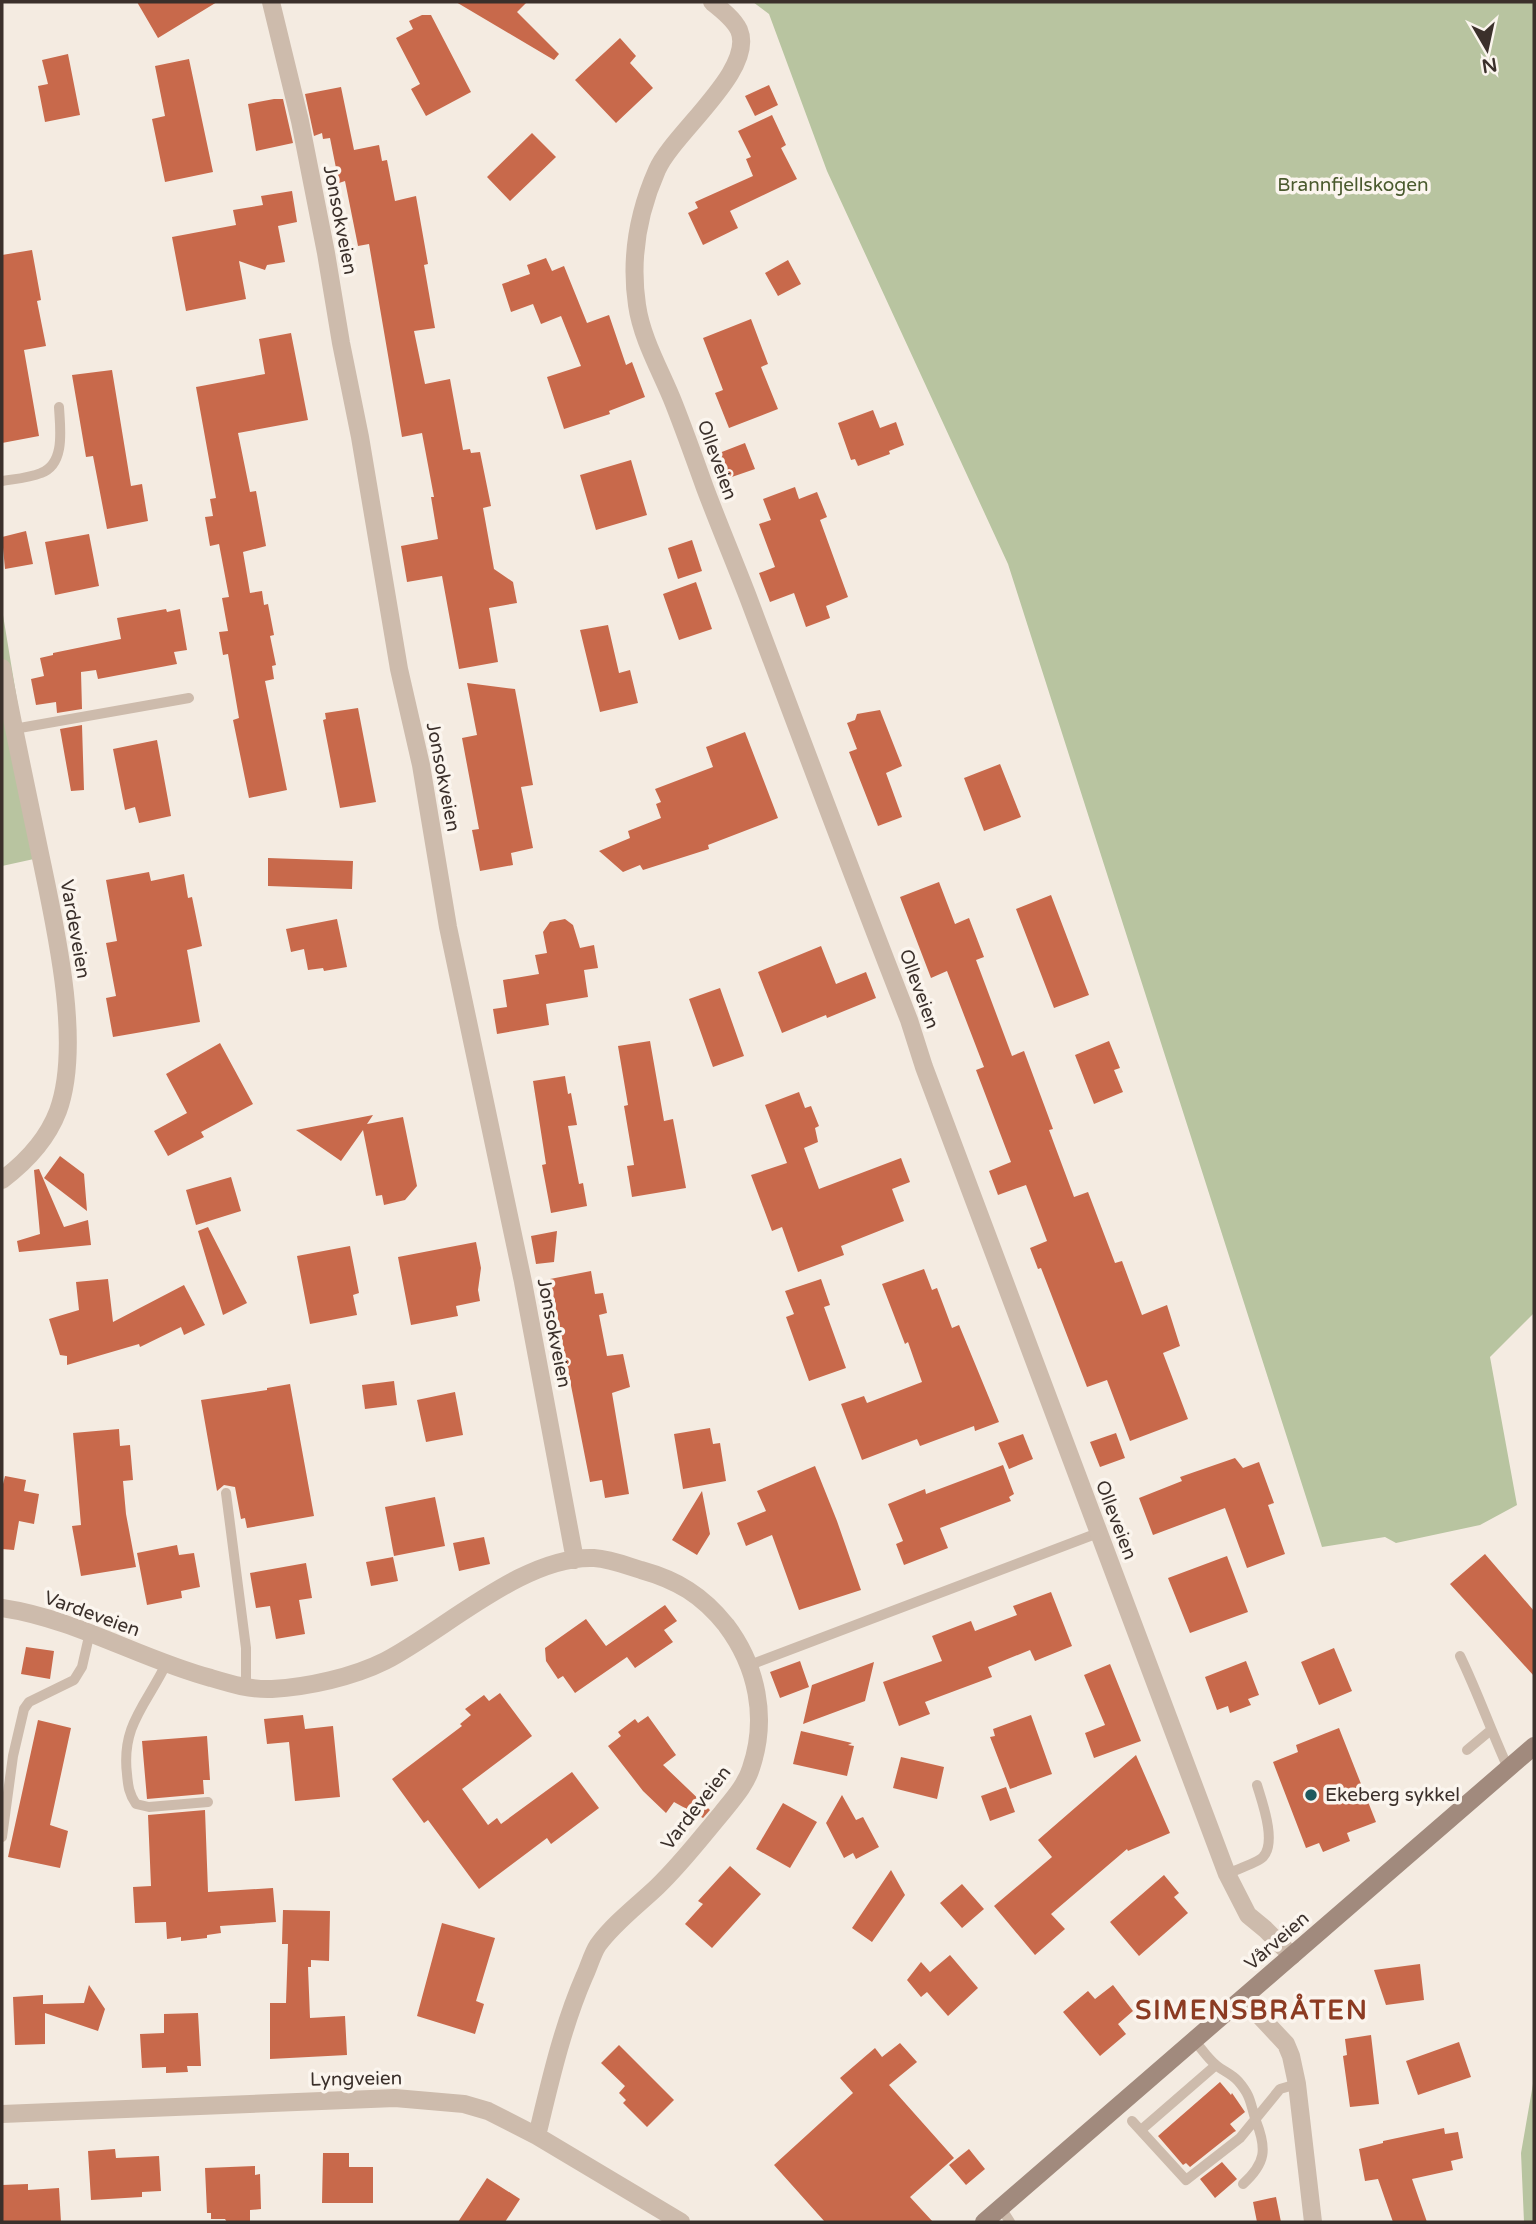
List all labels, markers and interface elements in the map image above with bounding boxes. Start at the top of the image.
north arrow [1452,14,1522,84]
text: N [1480,53,1499,77]
street label: Jonsokveien [319,164,361,276]
park label: Brannfjellskogen [1277,174,1429,196]
street label: Olleveien [692,417,742,503]
street label: Jonsokveien [422,721,464,833]
street label: Vardeveien [55,878,95,980]
street label: Olleveien [894,946,944,1032]
street label: Jonsokveien [533,1277,575,1389]
street label: Olleveien [1091,1477,1141,1563]
street label: Vardeveien [41,1587,143,1641]
street label: Vardeveien [656,1762,736,1854]
place label: Ekeberg sykkel [1325,1784,1460,1806]
marker: Ekeberg sykkel [1303,1787,1319,1803]
street label: Vårveien [1240,1907,1314,1975]
district label: SIMENSBRÅTEN [1135,1993,1369,2026]
street label: Lyngveien [310,2067,402,2091]

